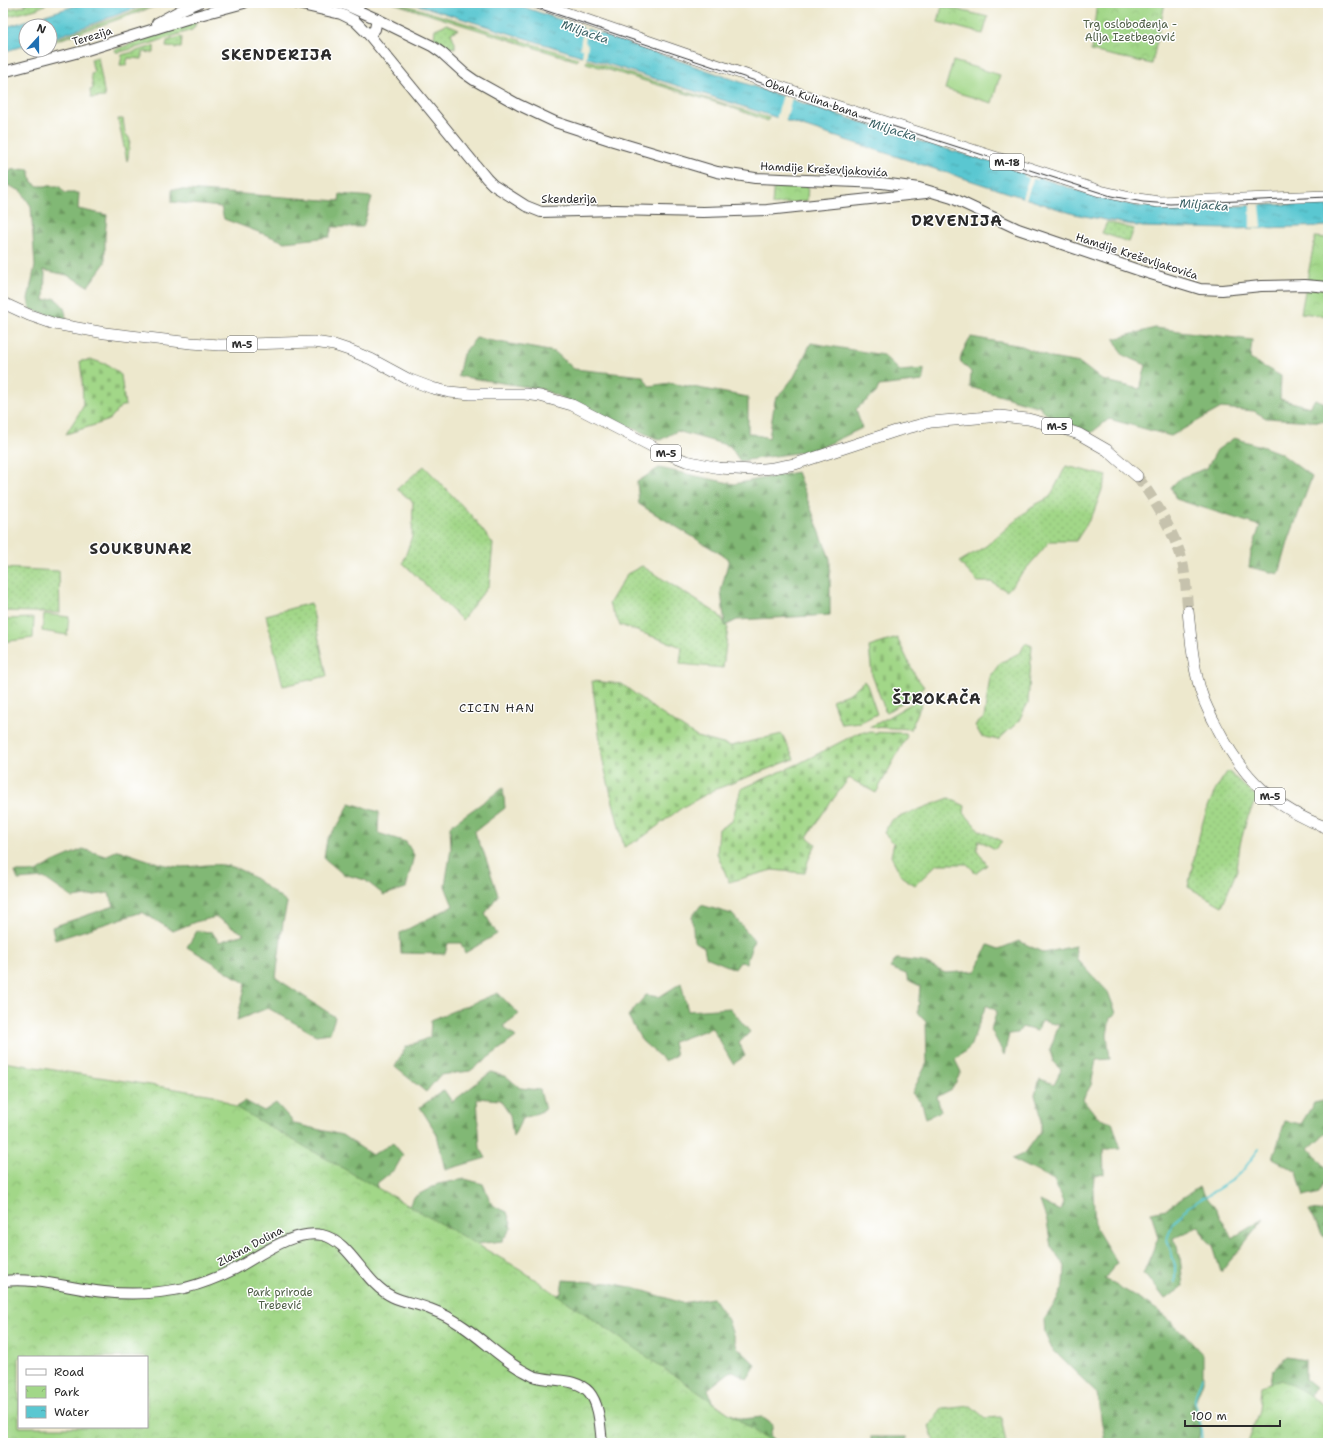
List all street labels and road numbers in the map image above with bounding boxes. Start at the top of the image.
street label: Terezija [70,23,114,50]
street label: Obala Kulina bana [763,75,861,122]
road number: M-18 [990,154,1024,170]
street label: Hamdije Kreševljakovića [760,159,888,180]
street label: Skenderija [541,192,597,207]
street label: Hamdije Kreševljakovića [1074,230,1200,283]
road number: M-5 [227,336,257,352]
road number: M-5 [1042,418,1072,434]
road number: M-5 [651,445,681,461]
road number: M-5 [1255,788,1285,804]
street label: Zlatna Dolina [215,1223,286,1270]

